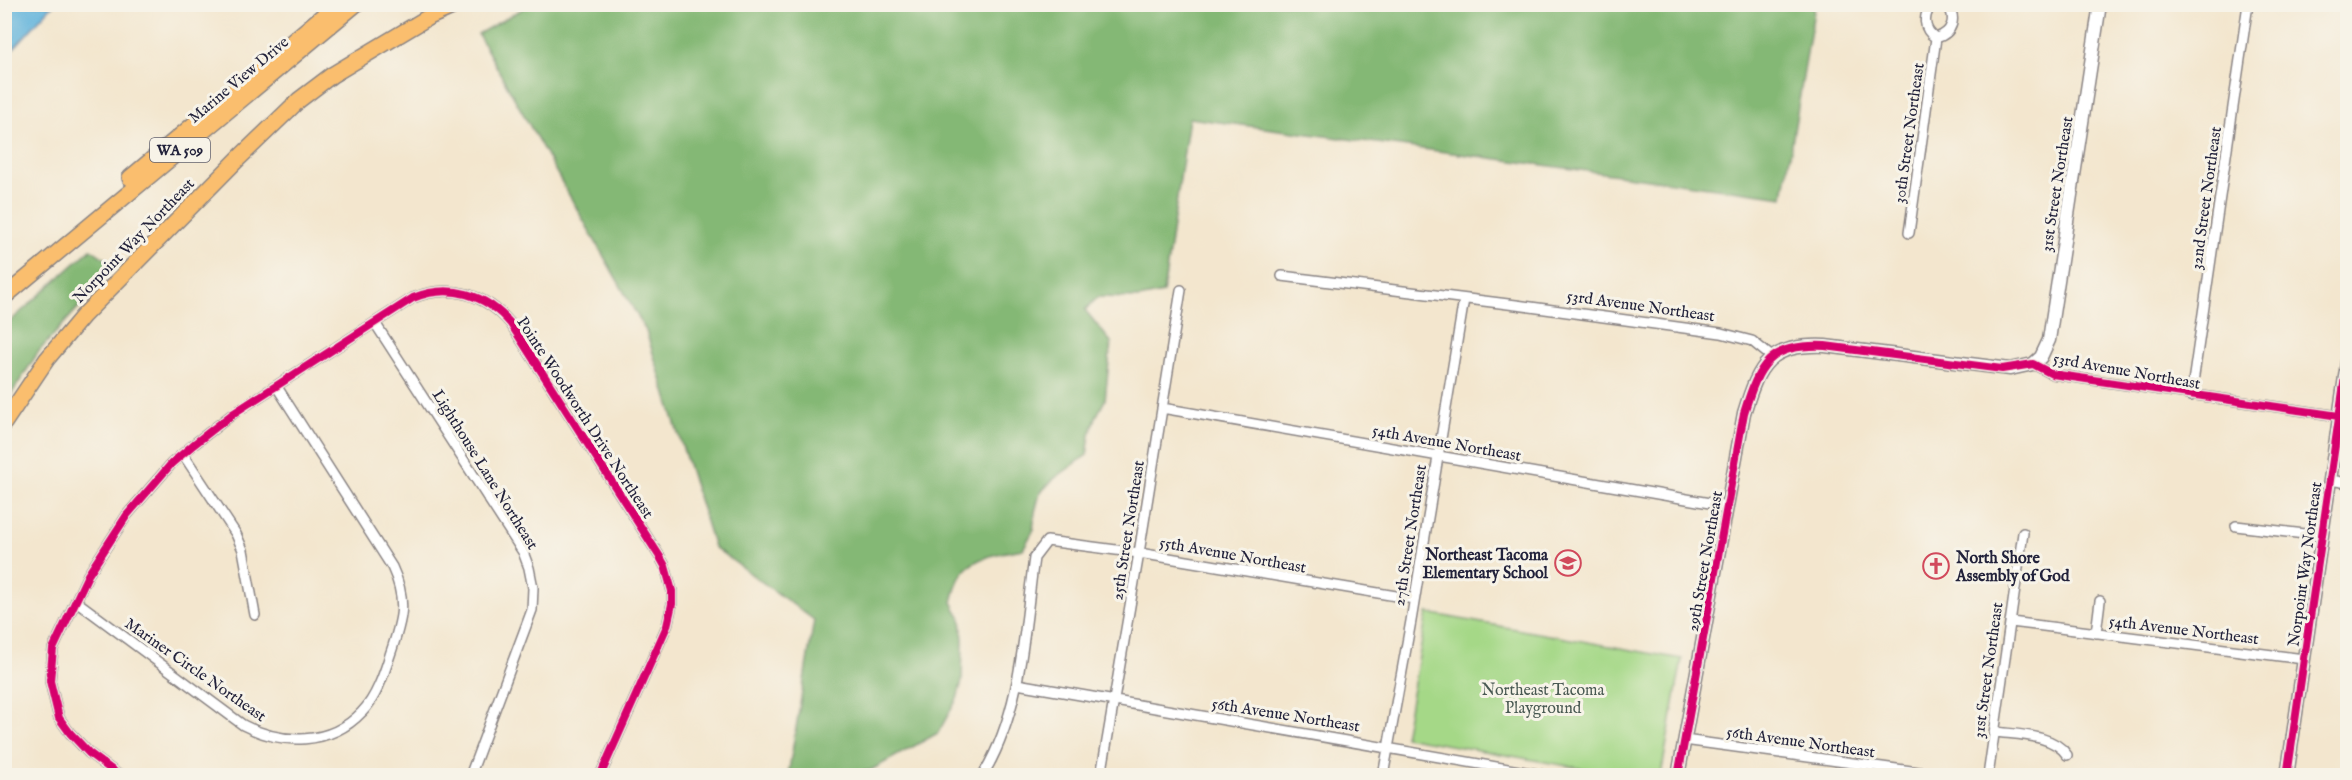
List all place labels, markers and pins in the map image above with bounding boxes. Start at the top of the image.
place label: Northeast Tacoma Elementary School [1422,546,1549,584]
school or university icon: Northeast Tacoma Elementary School [1553,548,1583,578]
place label: North Shore Assembly of God [1955,549,2070,587]
church icon: North Shore Assembly of God [1921,551,1951,581]

